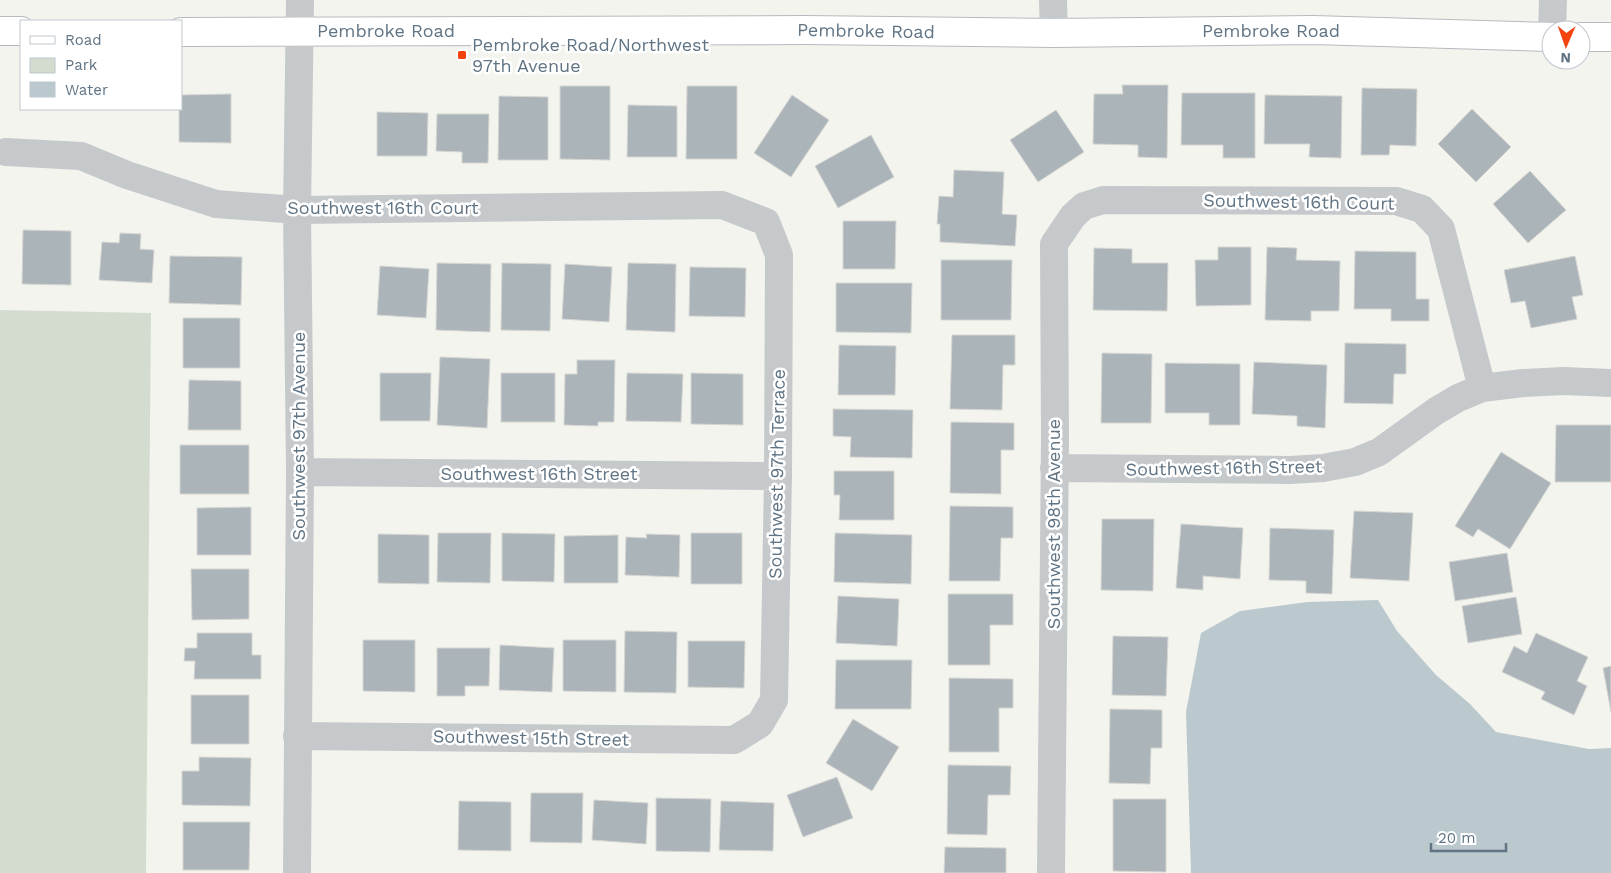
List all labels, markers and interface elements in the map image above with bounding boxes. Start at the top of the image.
street label: Pembroke Road [797,19,935,42]
legend [20,20,182,110]
street label: Pembroke Road [317,20,455,41]
street label: Pembroke Road [1202,20,1340,41]
north arrow [1541,20,1591,70]
text: Road [65,31,102,49]
place label: Pembroke Road/Northwest 97th Avenue [472,34,710,76]
marker: Pembroke Road/Northwest 97th Avenue [456,49,468,61]
text: N [1560,50,1571,66]
text: Park [65,56,98,74]
text: Water [65,81,108,99]
street label: Southwest 16th Court [1203,189,1395,214]
street label: Southwest 16th Court [287,197,479,218]
street label: Southwest 97th Avenue [288,332,309,540]
street label: Southwest 97th Terrace [764,369,789,579]
street label: Southwest 98th Avenue [1043,419,1064,629]
street label: Southwest 16th Street [1125,455,1323,480]
street label: Southwest 16th Street [441,463,638,484]
street label: Southwest 15th Street [433,725,630,750]
scale bar [1431,820,1506,852]
text: 20 m [1438,829,1476,847]

